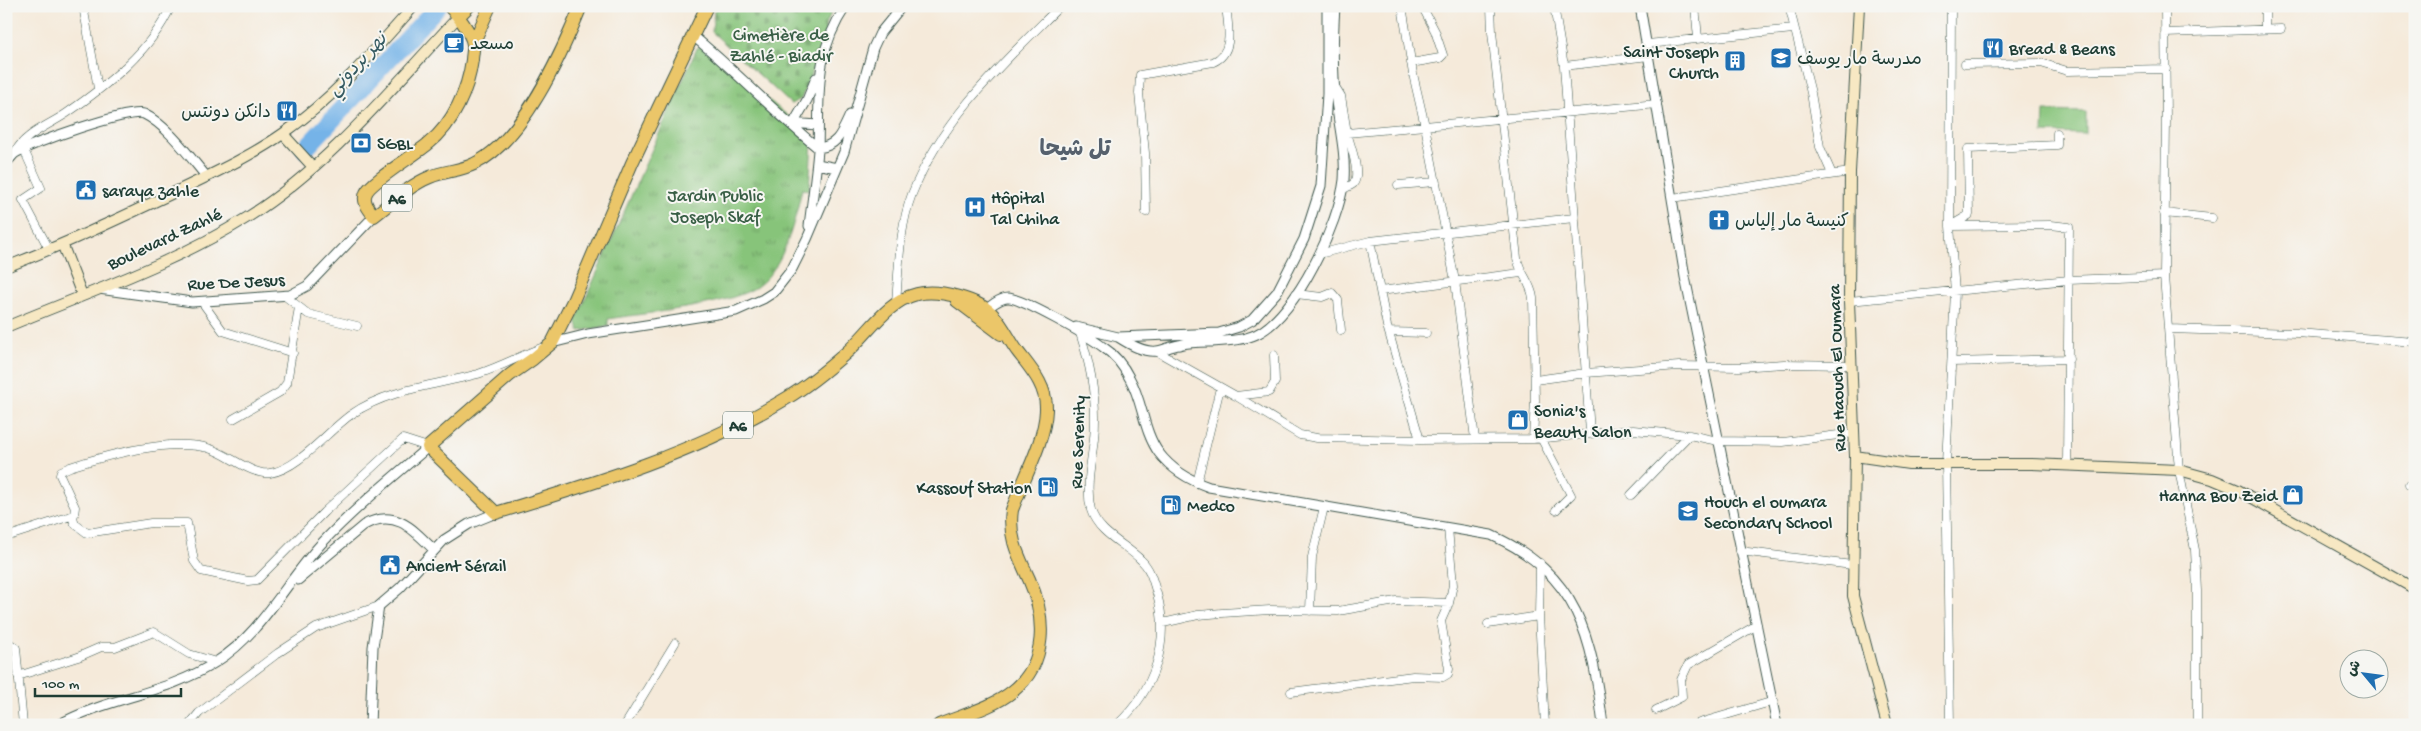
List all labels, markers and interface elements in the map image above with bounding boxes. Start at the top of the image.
park label: Cimetière de Zahlé - Biadir [730,26,834,68]
water label: نهر بردوني [324,28,396,103]
cafe icon: مسعد [442,31,466,55]
place label: مسعد [470,35,514,56]
restaurant icon: Bread & Beans [1981,36,2005,60]
place label: Bread & Beans [2008,40,2116,61]
place label: Saint Joseph Church [1623,43,1719,85]
school or university icon: مدرسة مار يوسف [1769,46,1793,70]
building icon: Saint Joseph Church [1723,49,1747,73]
place label: مدرسة مار يوسف [1797,50,1922,71]
restaurant icon: دانكن دونتس [275,99,299,123]
place label: دانكن دونتس [181,103,271,124]
bank icon: SGBL [349,131,373,155]
place label: SGBL [377,135,414,156]
district label: تل شيحا [1039,138,1111,164]
public building icon: saraya zahle [74,178,98,202]
place label: saraya zahle [102,182,200,203]
road number: A6 [382,184,412,212]
park label: Jardin Public Joseph Skaf [667,187,763,229]
place label: Hôpital Tal Chiha [990,189,1060,231]
hospital icon: Hôpital Tal Chiha [963,195,987,219]
street label: Boulevard Zahlé [104,204,226,276]
church icon: كنيسة مار إلياس [1707,208,1731,232]
place label: كنيسة مار إلياس [1735,212,1849,233]
street label: Rue De Jesus [187,270,287,297]
street label: Rue Haouch El Oumara [1825,283,1852,452]
street label: Rue Serenity [1067,395,1092,489]
place label: Sonia's Beauty Salon [1533,402,1632,444]
shop icon: Sonia's Beauty Salon [1506,408,1530,432]
road number: A6 [723,412,753,438]
fuel station icon: Kassouf Station [1036,475,1060,499]
place label: Kassouf Station [916,479,1032,500]
shop icon: Hanna Bou Zeid [2281,483,2305,507]
place label: Hanna Bou Zeid [2159,487,2278,508]
fuel station icon: Medco [1159,493,1183,517]
place label: Houch el oumara Secondary School [1704,493,1833,535]
place label: Medco [1187,497,1235,518]
school or university icon: Houch el oumara Secondary School [1676,499,1700,523]
public building icon: Ancient Sérail [378,553,402,577]
place label: Ancient Sérail [406,557,507,578]
north arrow [2338,648,2388,698]
text: ش [2344,658,2366,680]
scale bar [35,666,181,698]
text: 100 m [41,676,80,694]

